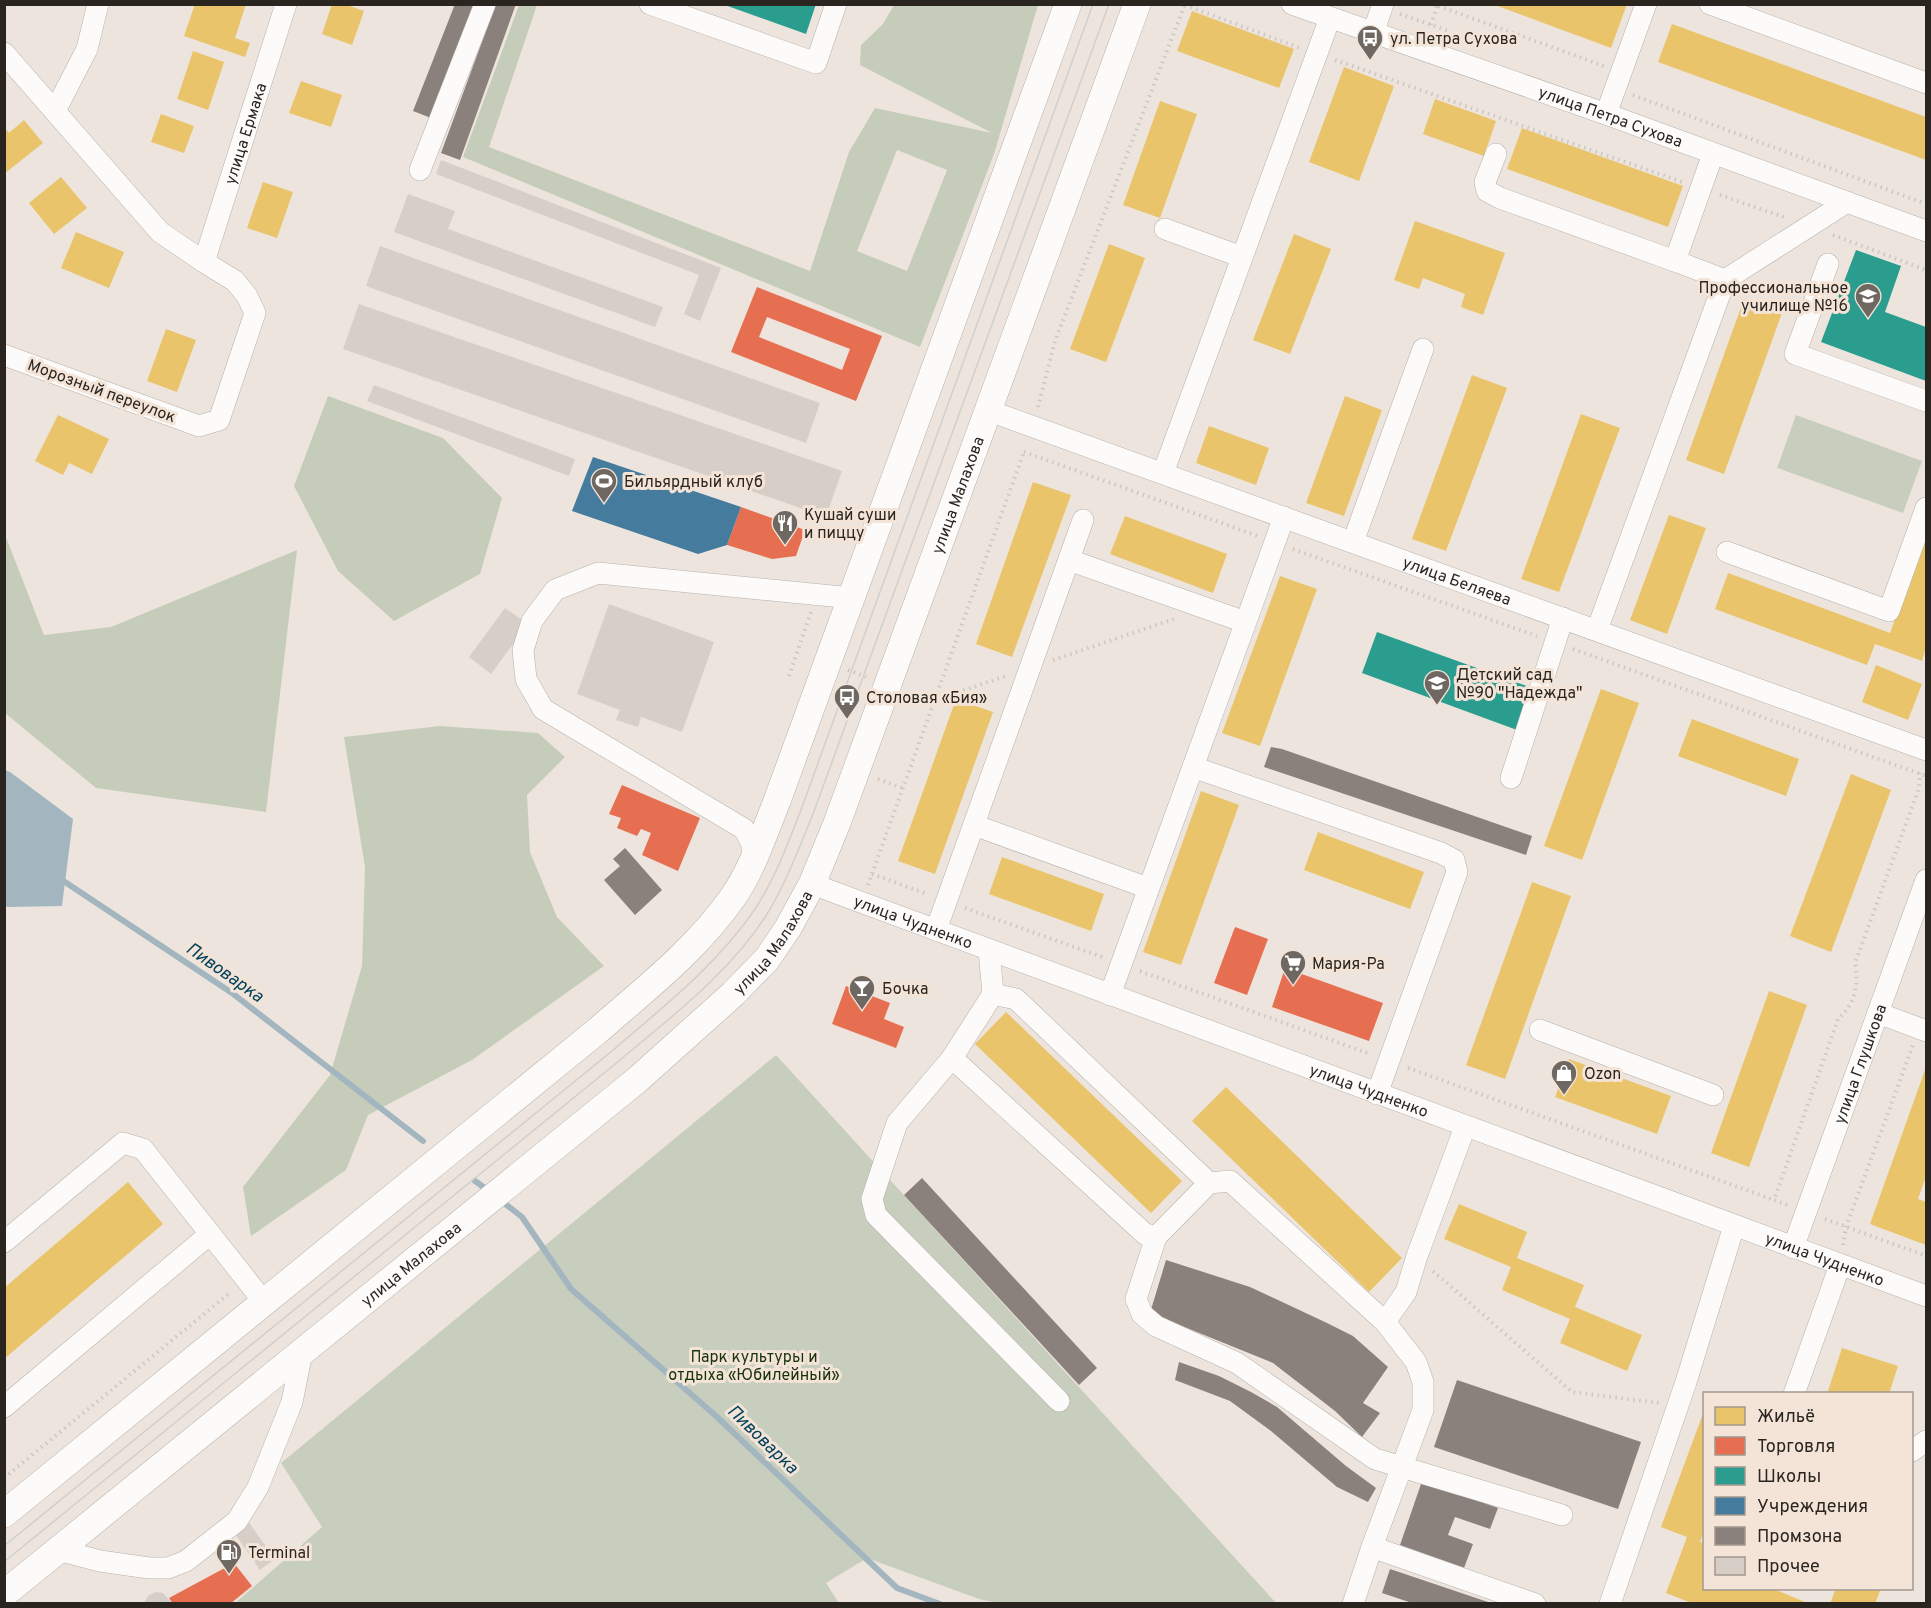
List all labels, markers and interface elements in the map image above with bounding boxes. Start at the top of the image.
bus stop icon: ул. Петра Сухова [1355,23,1385,61]
place label: ул. Петра Сухова [1390,30,1517,50]
street label: улица Ермака [221,81,272,187]
street label: улица Петра Сухова [1535,83,1685,153]
place label: Профессиональное училище №16 [1699,279,1848,317]
school or university icon: Профессиональное училище №16 [1853,281,1883,319]
street label: Морозный переулок [25,356,178,428]
street label: улица Малахова [928,434,990,557]
sports icon: Бильярдный клуб [589,466,619,504]
place label: Бильярдный клуб [624,473,763,493]
place label: Кушай суши и пиццу [804,506,896,544]
restaurant icon: Кушай суши и пиццу [770,508,800,546]
street label: улица Беляева [1399,553,1514,611]
place label: Детский сад №90 "Надежда" [1456,666,1582,704]
school or university icon: Детский сад №90 "Надежда" [1422,668,1452,706]
bus stop icon: Столовая «Бия» [832,682,862,720]
place label: Столовая «Бия» [866,689,987,709]
street label: улица Малахова [730,888,818,1000]
street label: улица Чудненко [850,892,975,954]
water label: Пивоварка [181,938,268,1009]
supermarket icon: Мария-Ра [1278,948,1308,986]
place label: Мария-Ра [1312,955,1385,975]
bar icon: Бочка [847,973,877,1011]
place label: Бочка [882,980,928,1000]
street label: улица Глушкова [1831,1002,1892,1127]
shop icon: Ozon [1549,1058,1579,1096]
street label: улица Чудненко [1306,1061,1431,1123]
place label: Ozon [1584,1065,1621,1085]
street label: улица Малахова [358,1218,466,1312]
street label: улица Чудненко [1762,1229,1887,1292]
park label: Парк культуры и отдыха «Юбилейный» [668,1348,840,1386]
legend [1703,1392,1913,1590]
water label: Пивоварка [722,1401,803,1480]
text: Жильё [1757,1406,1815,1429]
text: Торговля [1757,1436,1835,1459]
text: Школы [1757,1466,1821,1489]
text: Учреждения [1757,1496,1868,1519]
text: Промзона [1757,1526,1842,1549]
fuel station icon: Terminal [214,1537,244,1575]
place label: Terminal [248,1544,310,1564]
text: Прочее [1757,1556,1820,1579]

